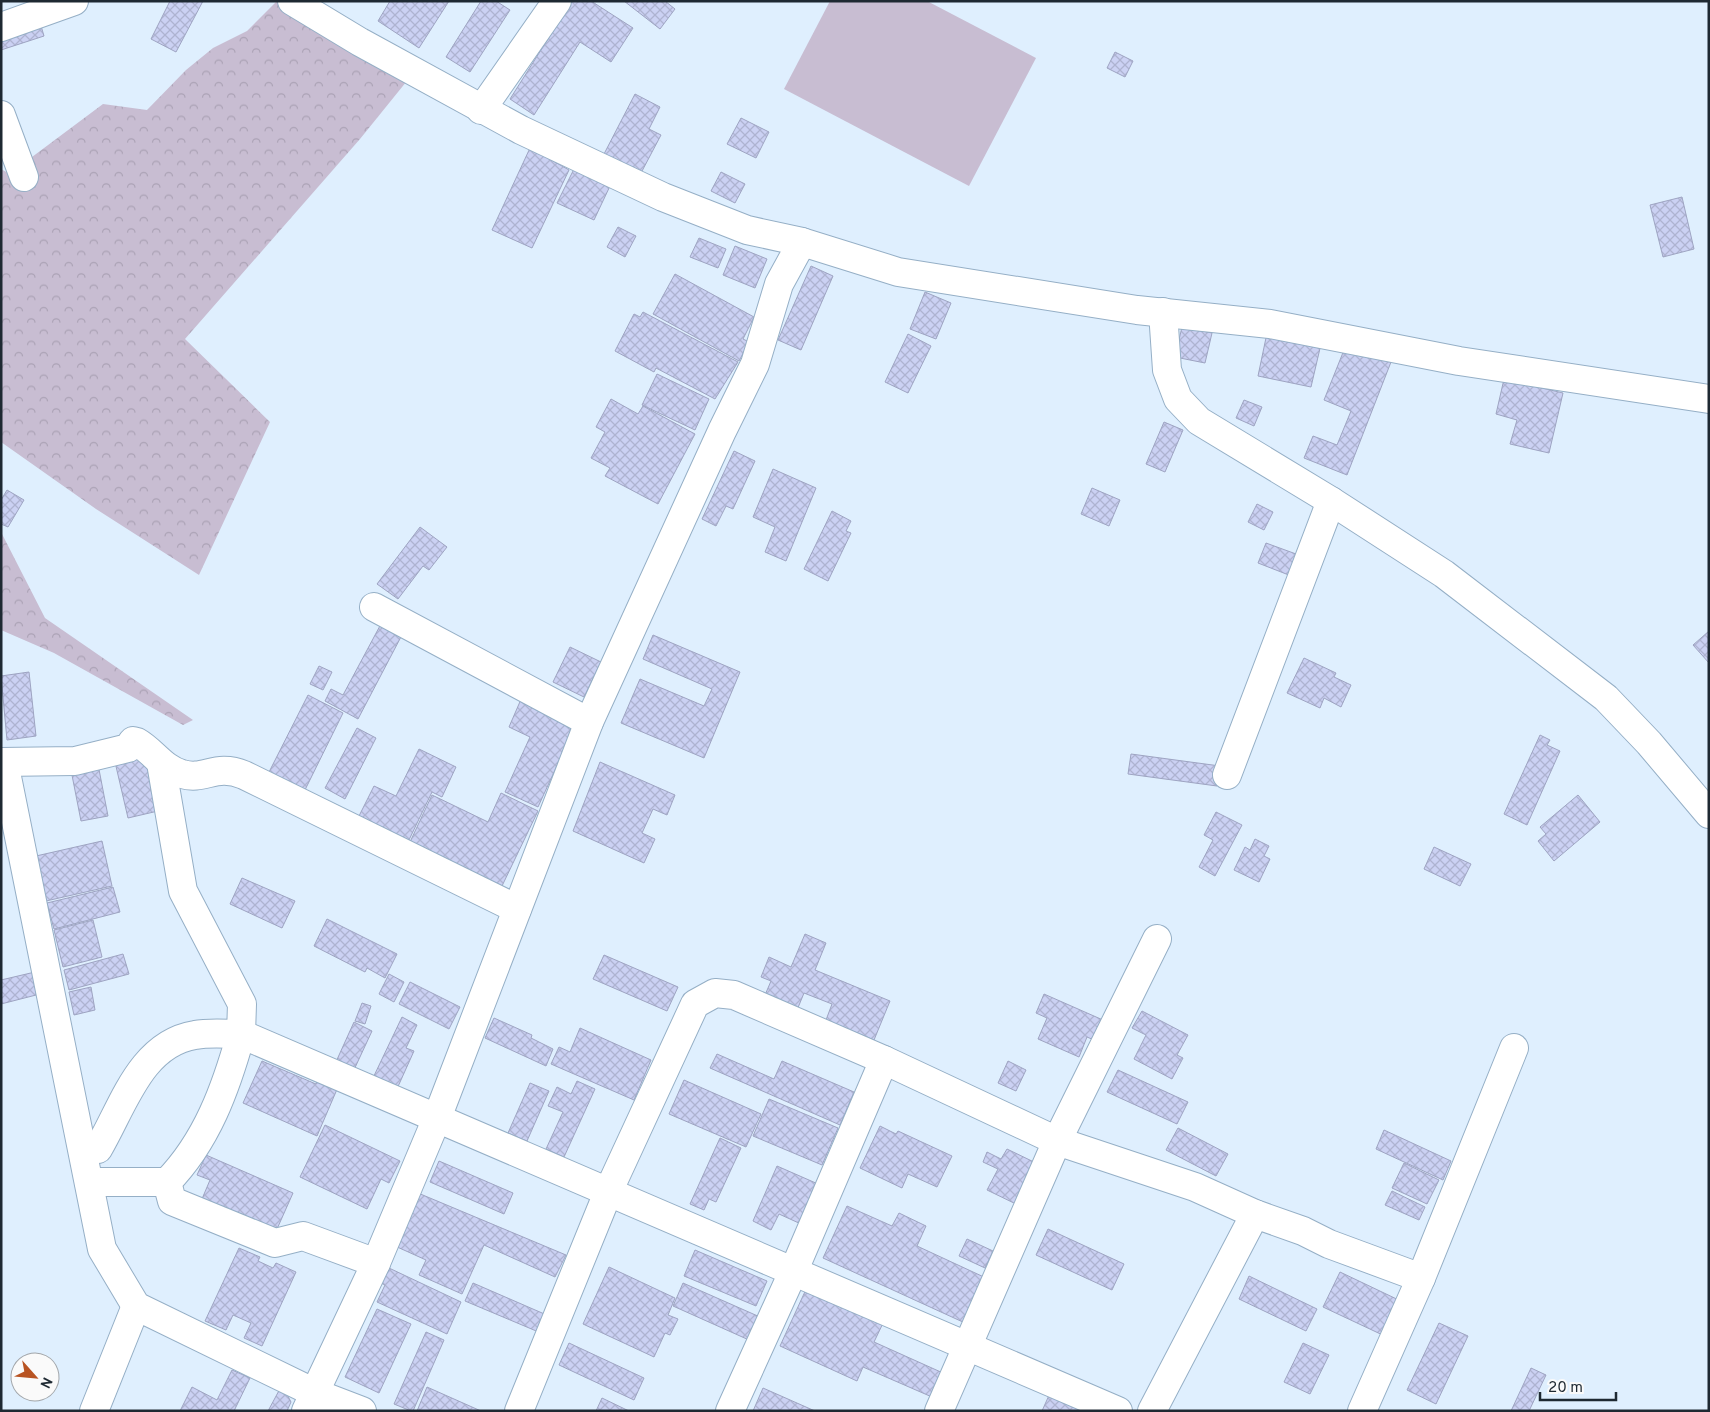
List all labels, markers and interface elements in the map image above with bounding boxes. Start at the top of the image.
north arrow [10,1352,60,1402]
scale bar [1540,1370,1616,1402]
text: N [35,1374,55,1391]
text: 20 m [1548,1379,1583,1398]

